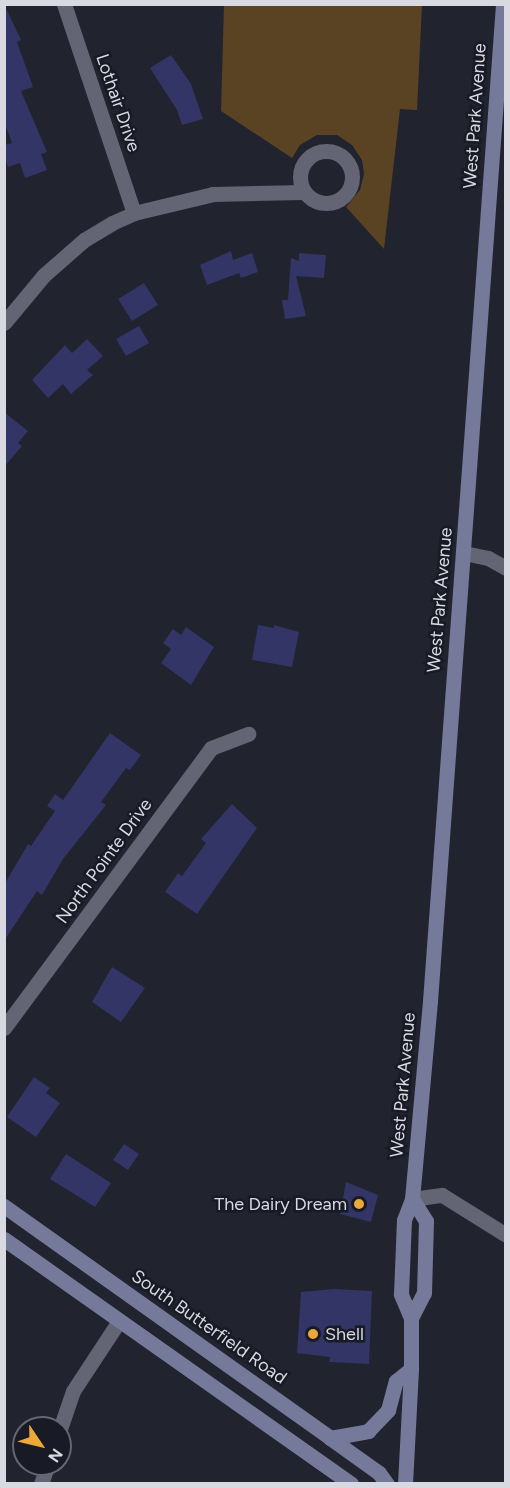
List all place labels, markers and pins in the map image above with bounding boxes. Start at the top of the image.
place label: The Dairy Dream [214,1193,347,1215]
marker: The Dairy Dream [352,1197,366,1211]
place label: Shell [325,1323,364,1345]
marker: Shell [306,1327,320,1341]

